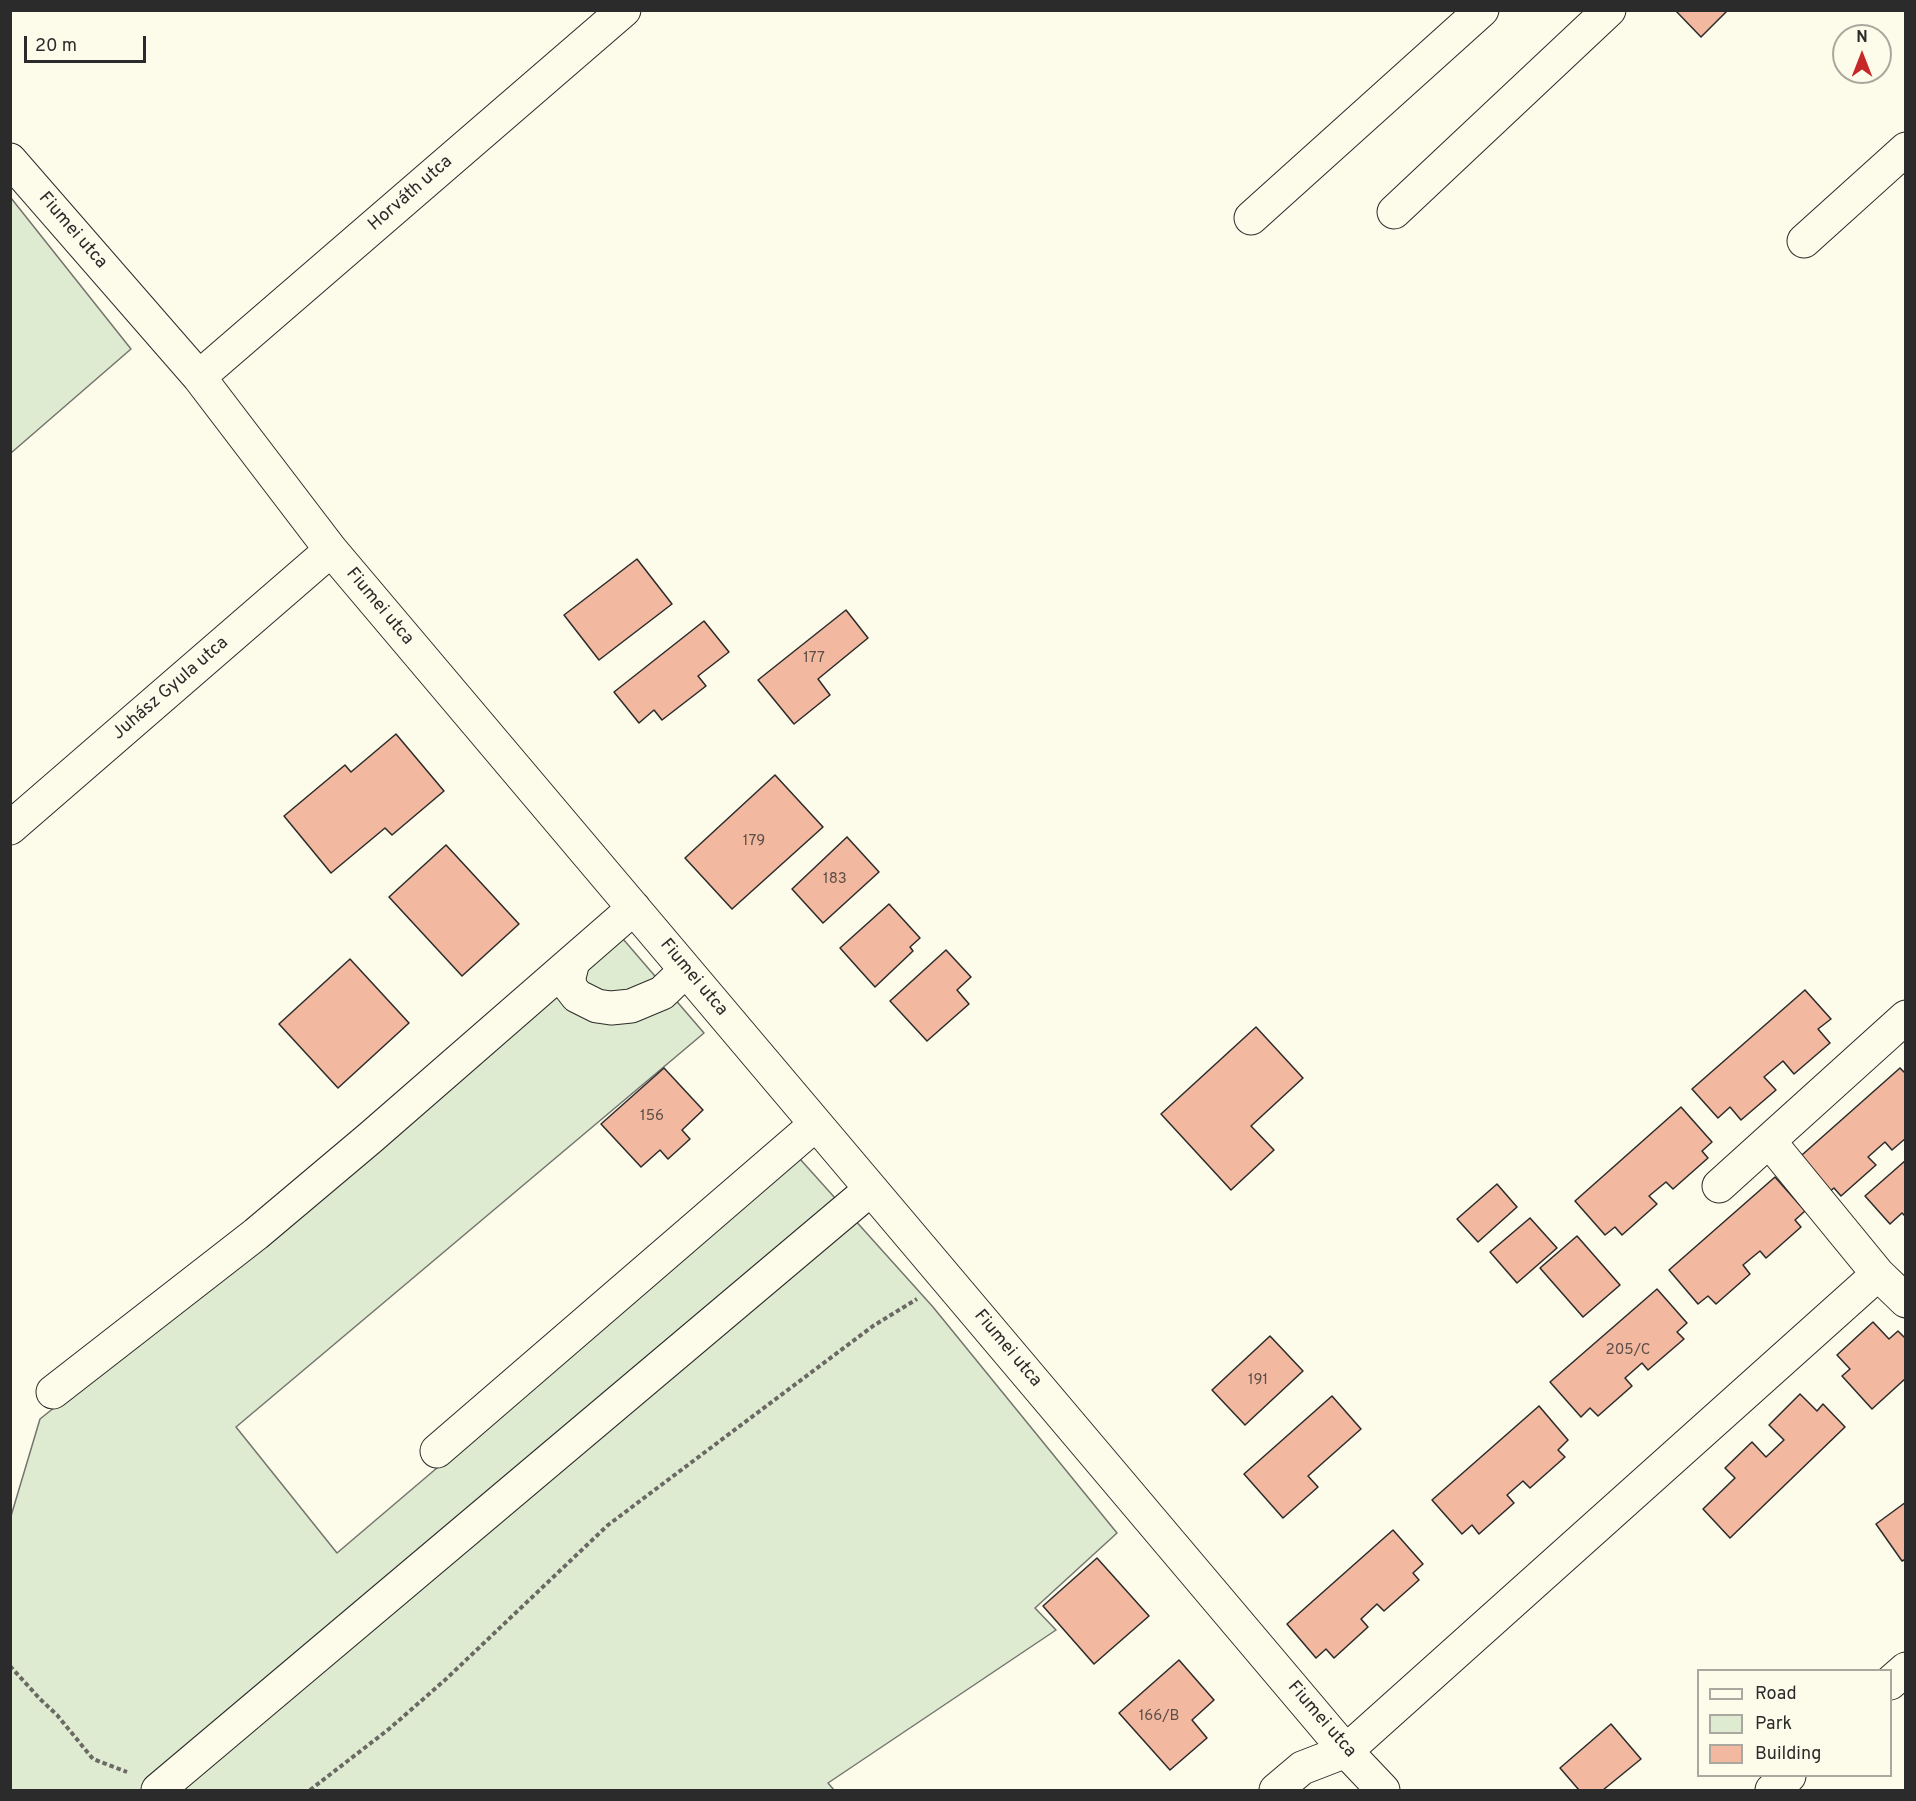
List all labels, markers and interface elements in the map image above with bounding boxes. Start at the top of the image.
scale bar [27,24,148,62]
north arrow [1832,24,1892,84]
text: N [1856,28,1868,48]
text: 20 m [35,35,77,58]
street label: Horváth utca [365,152,457,236]
street label: Fiumei utca [33,188,111,274]
street label: Fiumei utca [341,564,417,650]
street label: Juhász Gyula utca [109,633,233,745]
house number: 177 [803,650,825,668]
house number: 179 [743,833,765,851]
house number: 183 [823,871,847,889]
street label: Fiumei utca [655,935,731,1021]
house number: 156 [640,1108,664,1126]
street label: Fiumei utca [969,1306,1045,1392]
house number: 205/C [1606,1342,1650,1360]
house number: 191 [1248,1372,1268,1390]
legend [1697,1669,1892,1777]
street label: Fiumei utca [1282,1677,1360,1763]
text: Road [1755,1683,1797,1706]
house number: 166/B [1139,1708,1179,1726]
text: Park [1755,1713,1792,1736]
text: Building [1755,1743,1821,1766]

